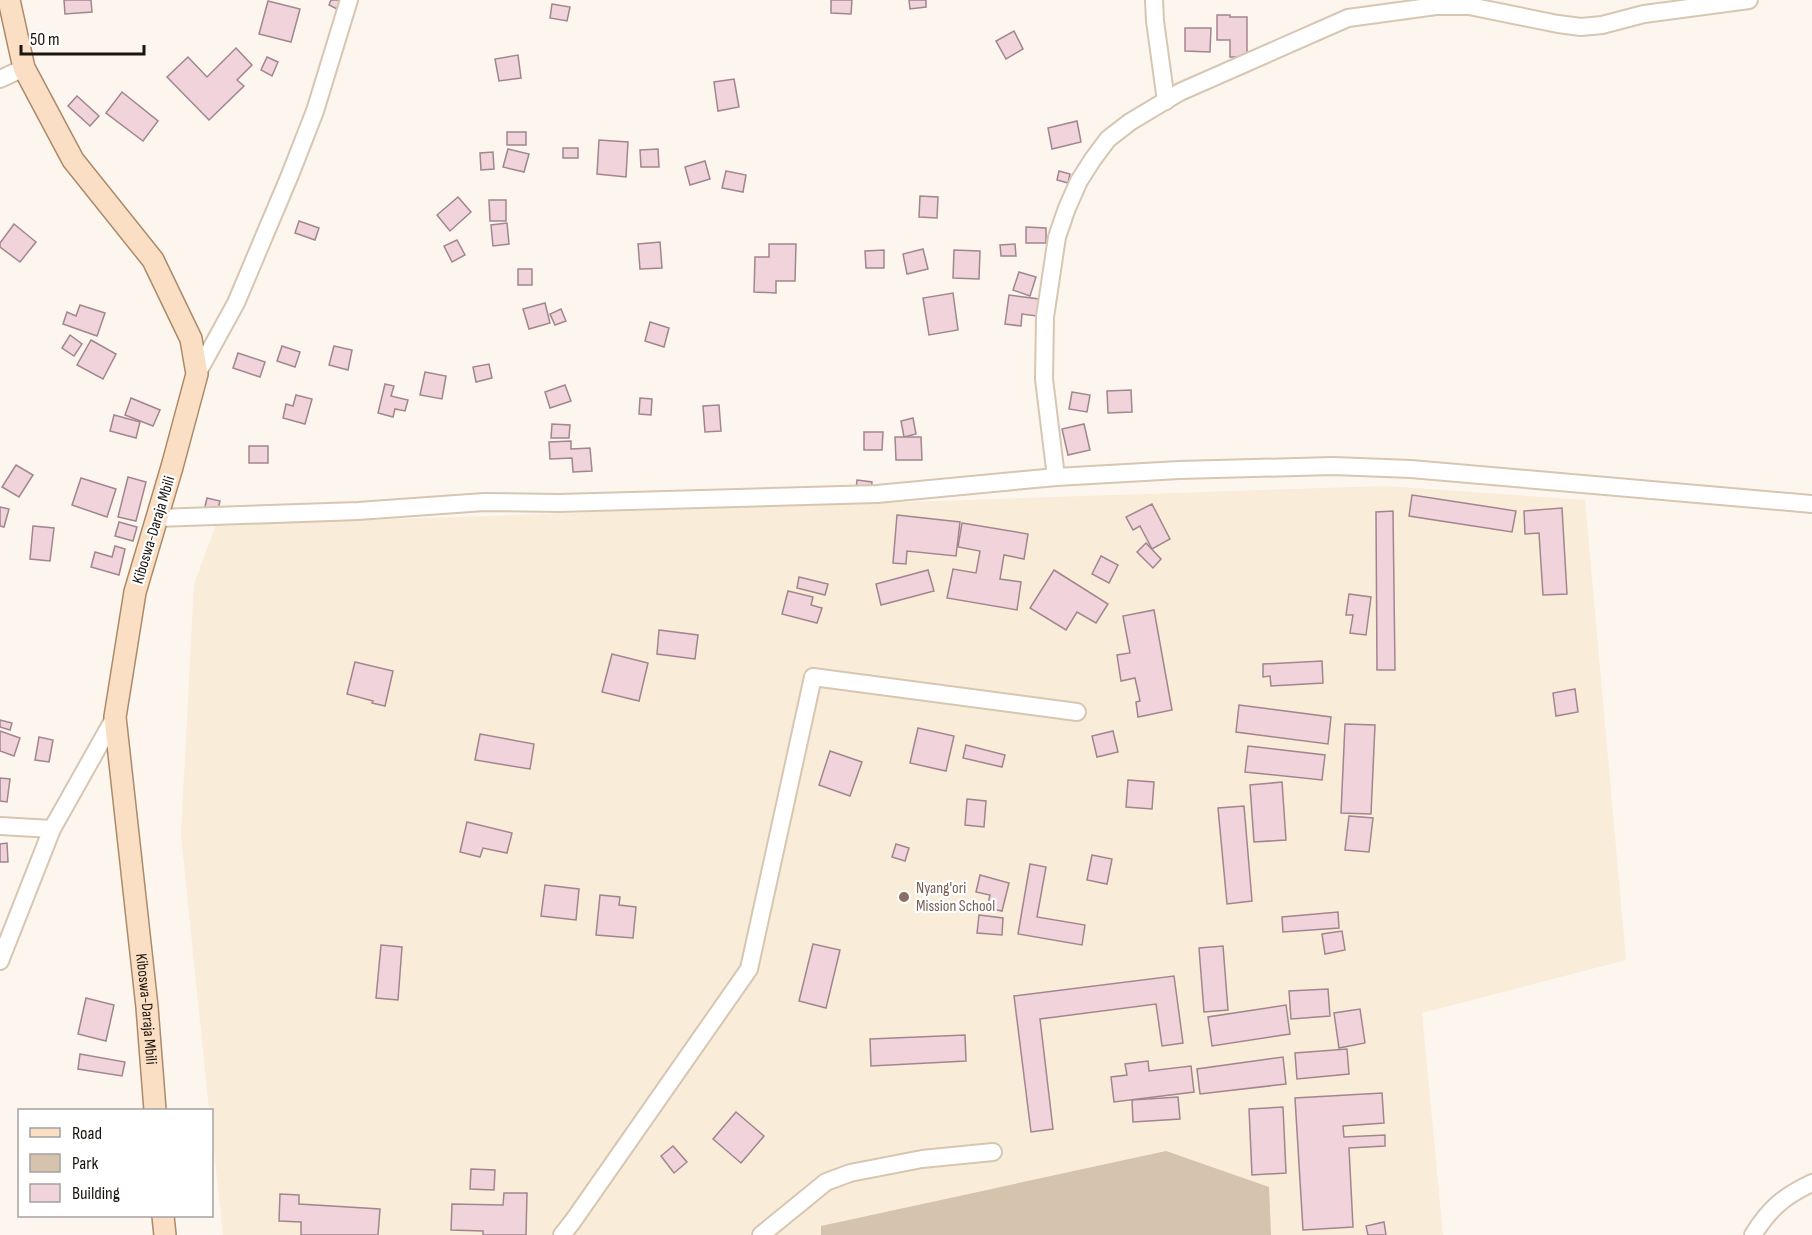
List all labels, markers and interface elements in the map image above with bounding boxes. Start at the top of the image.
scale bar [21,18,144,56]
text: 50 m [30,29,60,50]
street label: Kiboswa-Daraja Mbili [129,474,179,586]
place label: Nyang'ori Mission School [916,879,995,916]
marker: Nyang'ori Mission School [897,890,911,904]
street label: Kiboswa-Daraja Mbili [132,952,161,1065]
legend [18,1109,213,1217]
text: Road [72,1123,102,1144]
text: Park [72,1153,98,1174]
text: Building [72,1183,120,1204]

